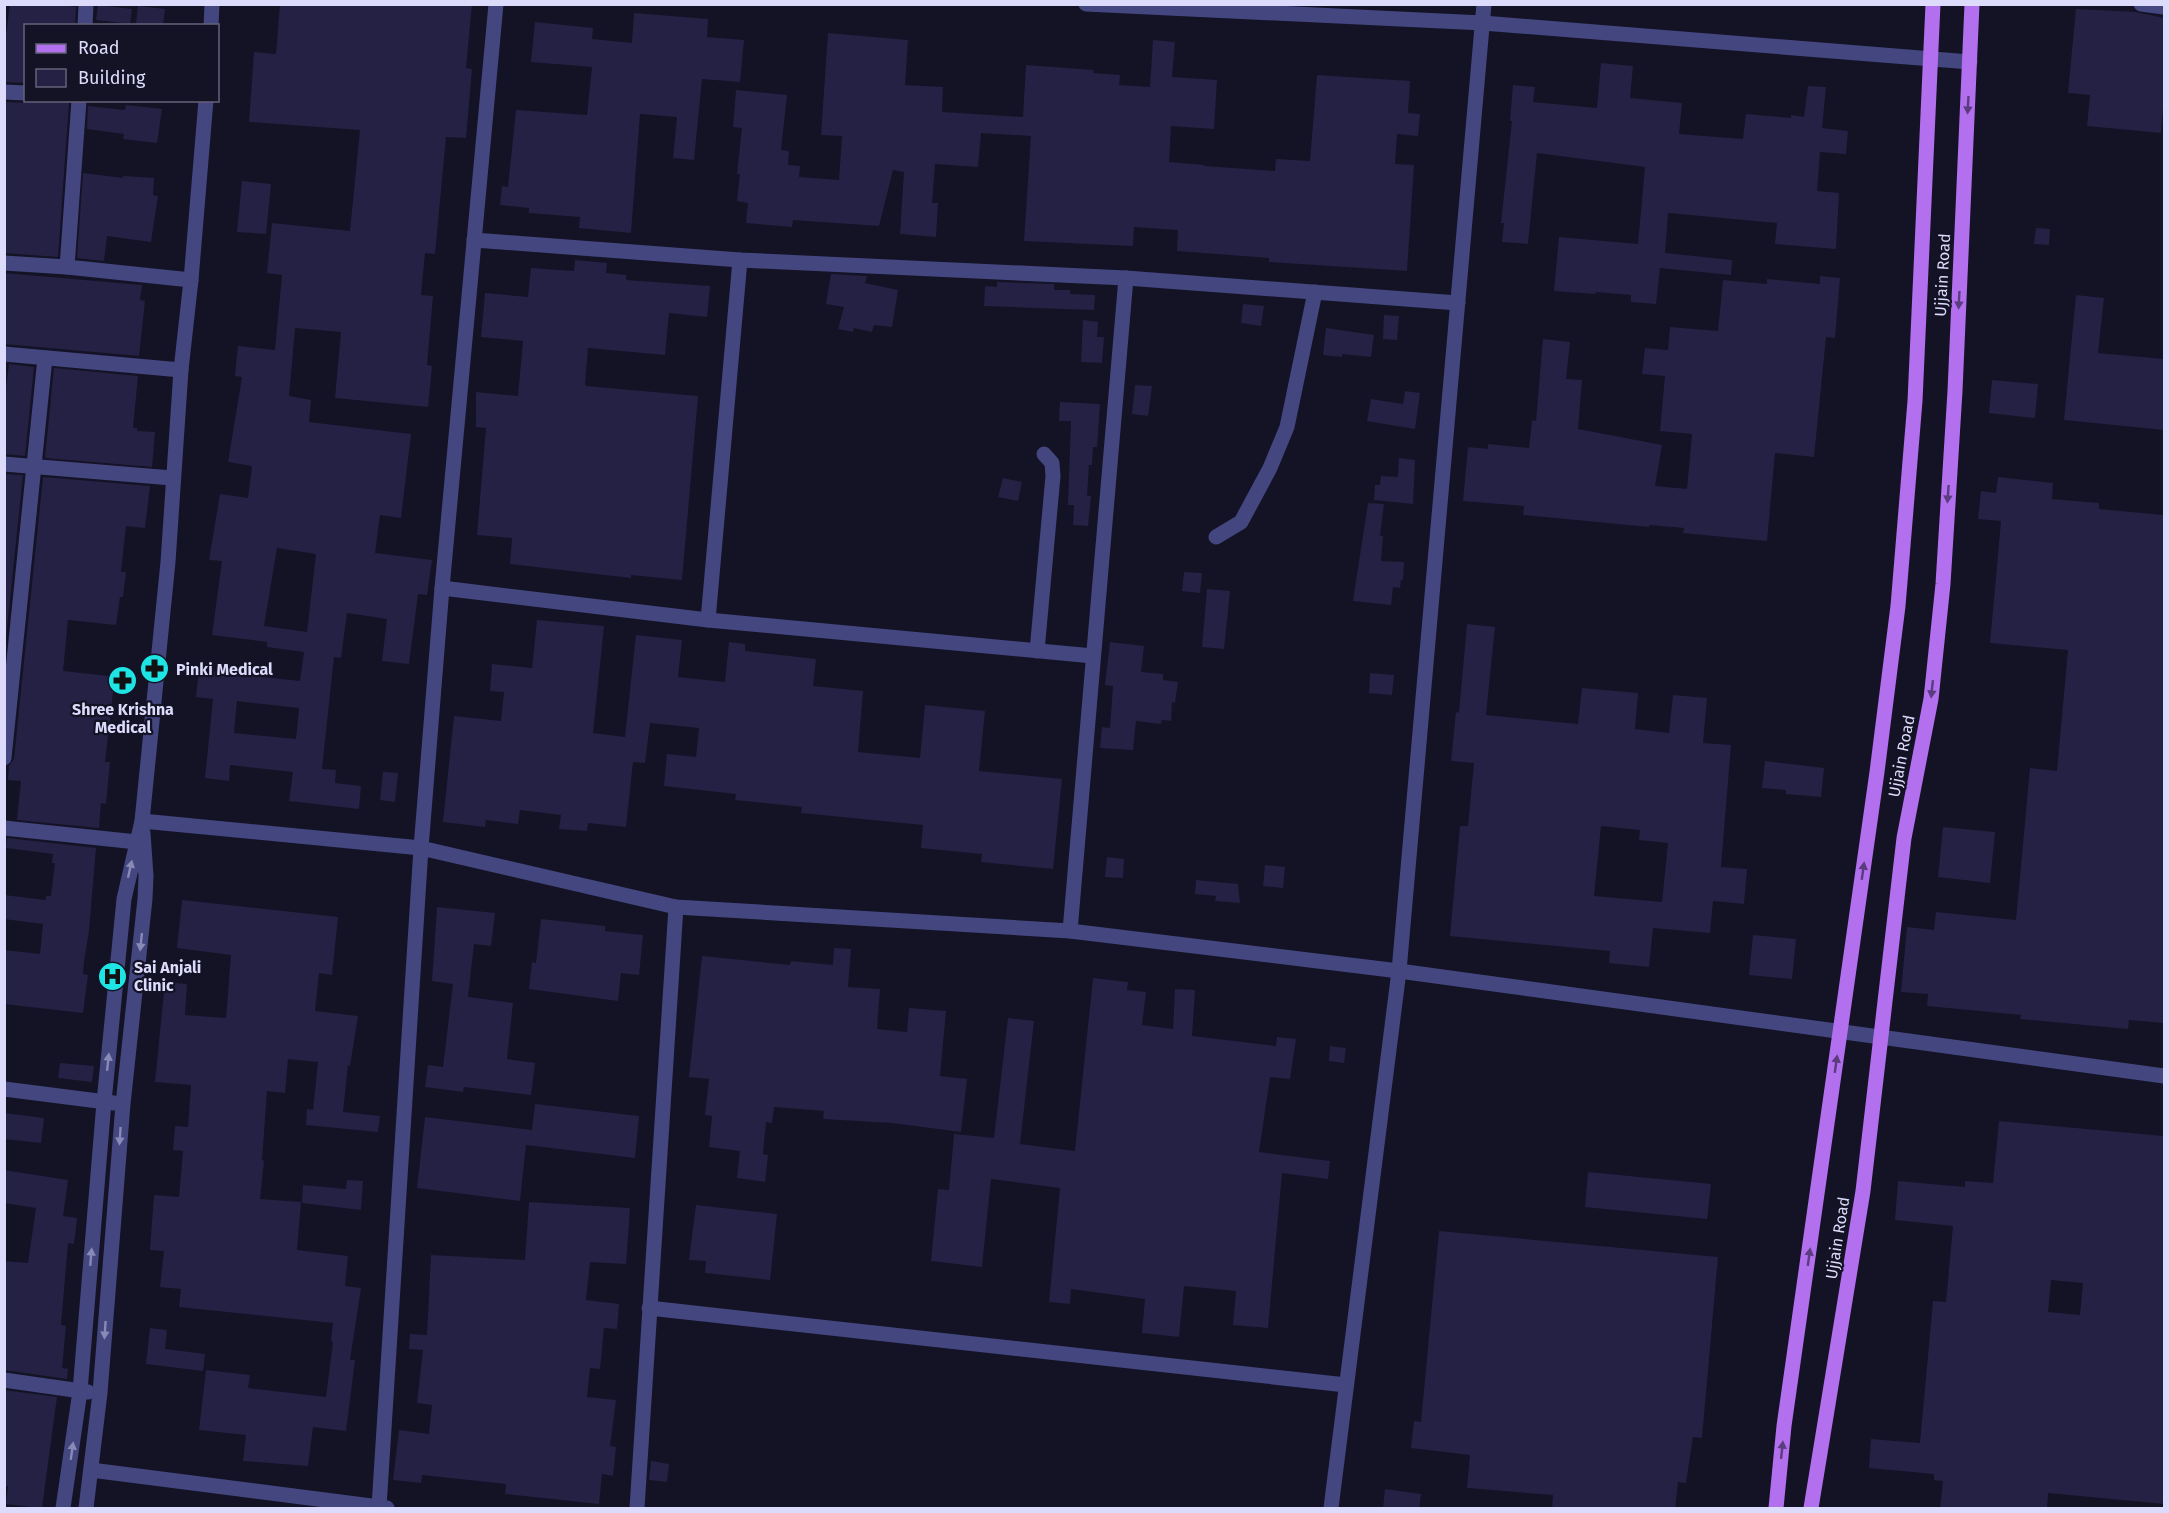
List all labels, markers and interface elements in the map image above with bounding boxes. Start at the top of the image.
legend [24,24,219,102]
text: Road [78,37,120,59]
text: Building [78,67,146,89]
one-way arrow [1963,95,1972,114]
street label: Ujjain Road [1931,233,1954,317]
one-way arrow [1954,290,1964,309]
one-way arrow [1944,485,1953,504]
pharmacy icon: Pinki Medical [139,653,171,685]
place label: Pinki Medical [176,660,273,679]
pharmacy icon: Shree Krishna Medical [107,665,139,697]
one-way arrow [1927,679,1936,698]
place label: Shree Krishna Medical [72,700,174,737]
street label: Ujjain Road [1884,713,1919,799]
one-way arrow [126,859,135,878]
one-way arrow [1859,861,1868,880]
one-way arrow [136,932,145,951]
place label: Sai Anjali Clinic [134,958,201,995]
hospital icon: Sai Anjali Clinic [97,960,129,992]
one-way arrow [103,1053,113,1072]
one-way arrow [1832,1055,1841,1074]
one-way arrow [115,1126,125,1145]
street label: Ujjain Road [1822,1195,1853,1281]
one-way arrow [86,1247,96,1266]
one-way arrow [1804,1248,1813,1267]
one-way arrow [100,1321,110,1340]
one-way arrow [67,1441,76,1460]
one-way arrow [1777,1441,1787,1460]

